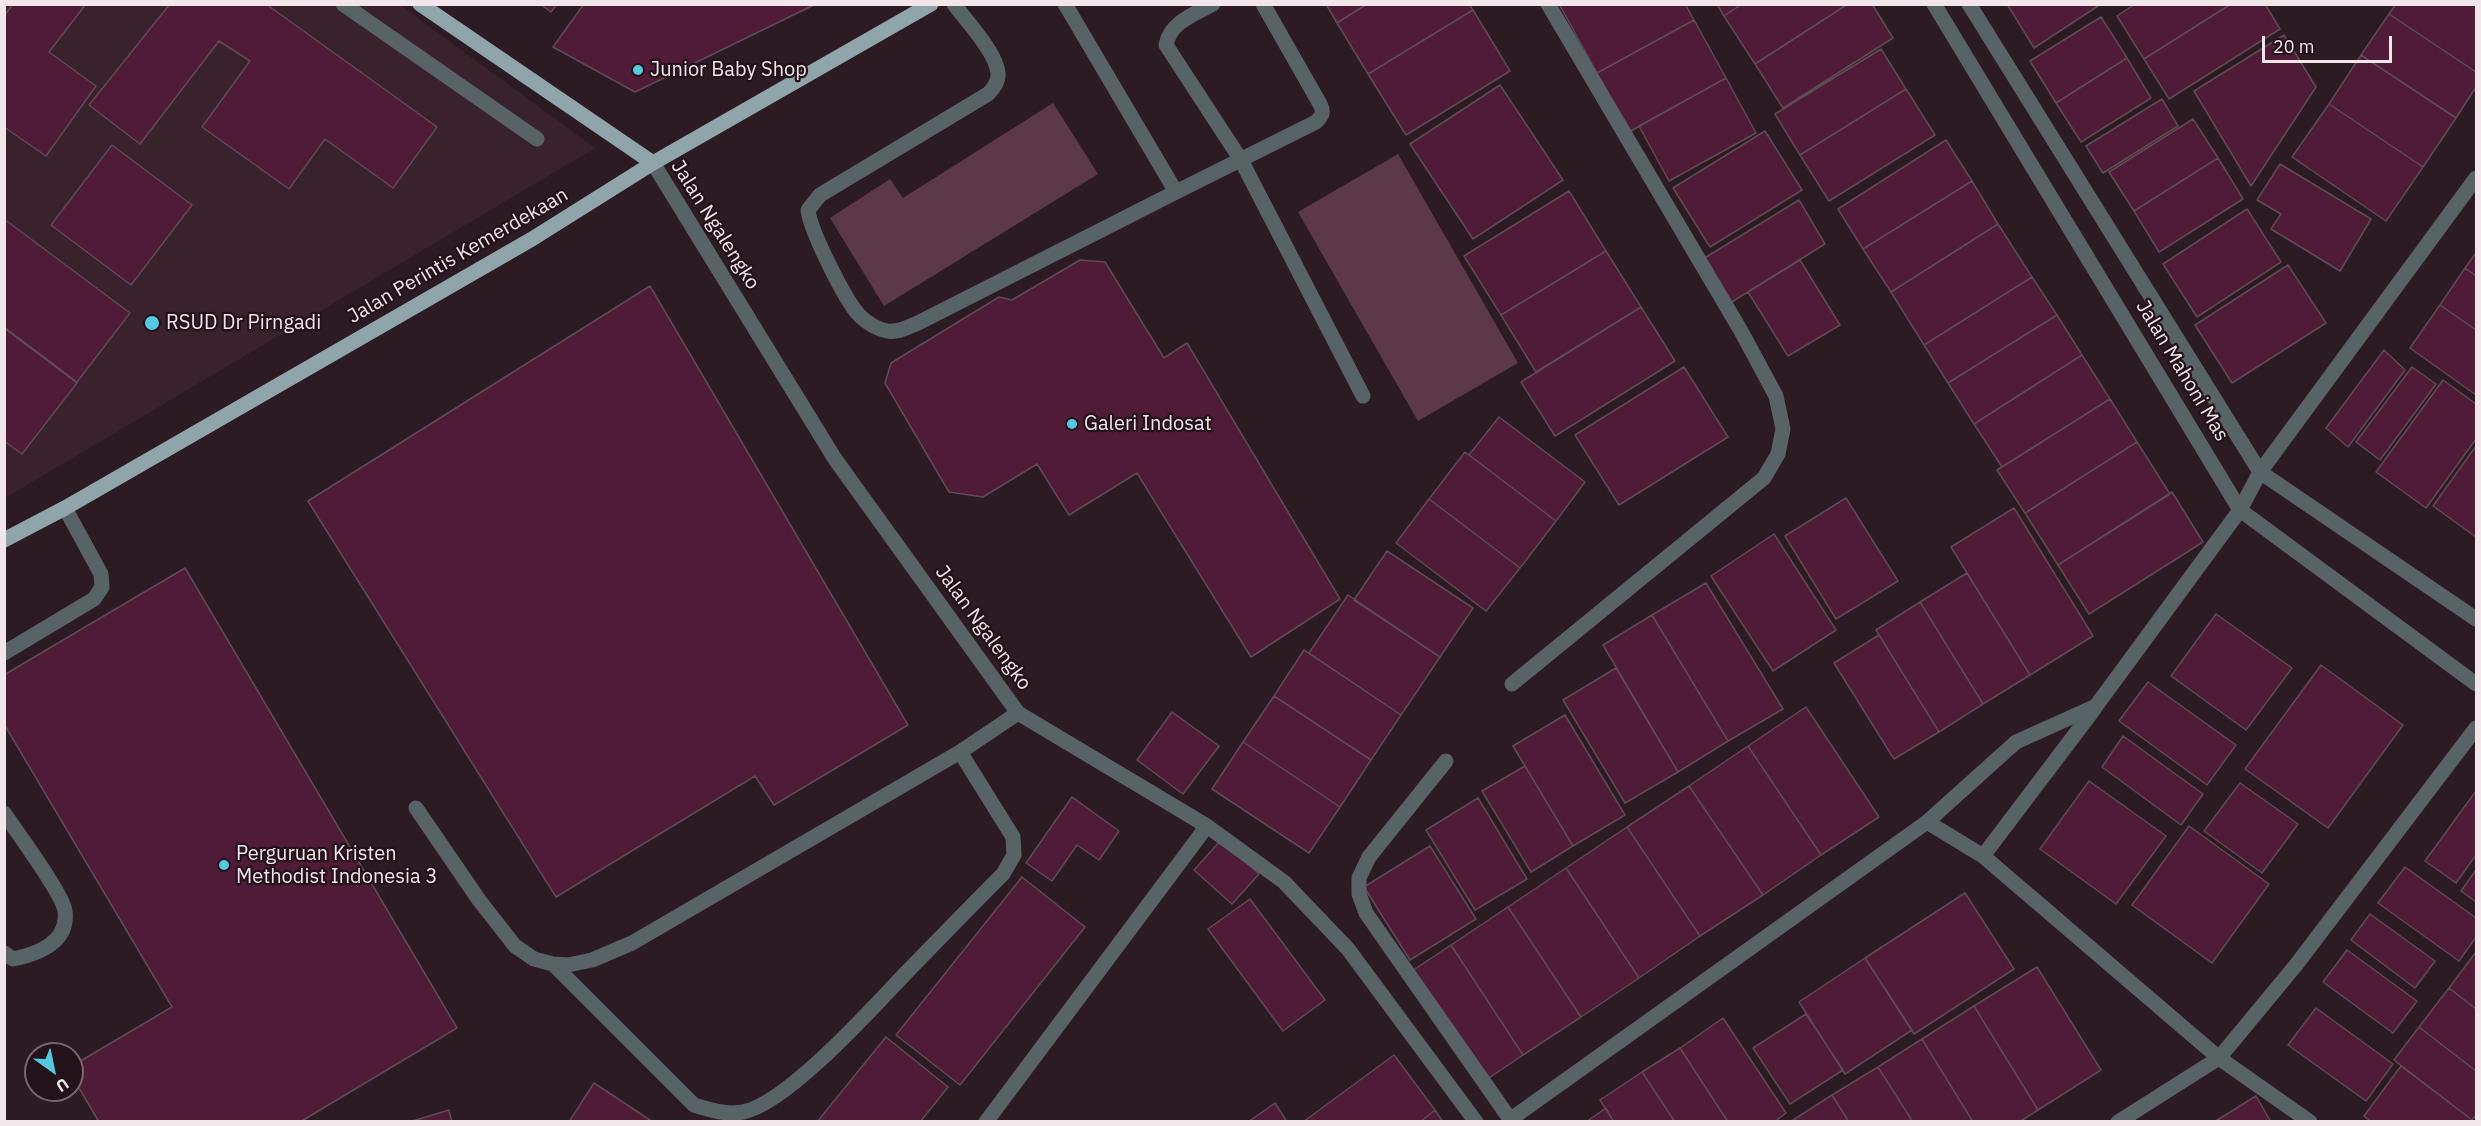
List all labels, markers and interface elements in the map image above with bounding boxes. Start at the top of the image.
scale bar [2265,24,2396,62]
text: 20 m [2273,35,2315,58]
place label: Junior Baby Shop [650,58,807,82]
marker: Junior Baby Shop [631,63,645,77]
street label: Jalan Ngalengko [666,156,764,294]
street label: Jalan Perintis Kemerdekaan [344,183,572,329]
street label: Jalan Mahoni Mas [2130,296,2234,446]
place label: RSUD Dr Pirngadi [166,311,321,335]
marker: RSUD Dr Pirngadi [143,314,161,332]
place label: Galeri Indosat [1084,412,1212,436]
marker: Galeri Indosat [1065,417,1079,431]
street label: Jalan Ngalengko [930,561,1036,695]
place label: Perguruan Kristen Methodist Indonesia 3 [236,842,437,889]
marker: Perguruan Kristen Methodist Indonesia 3 [217,858,231,872]
north arrow [24,1042,84,1102]
text: U [53,1074,73,1097]

